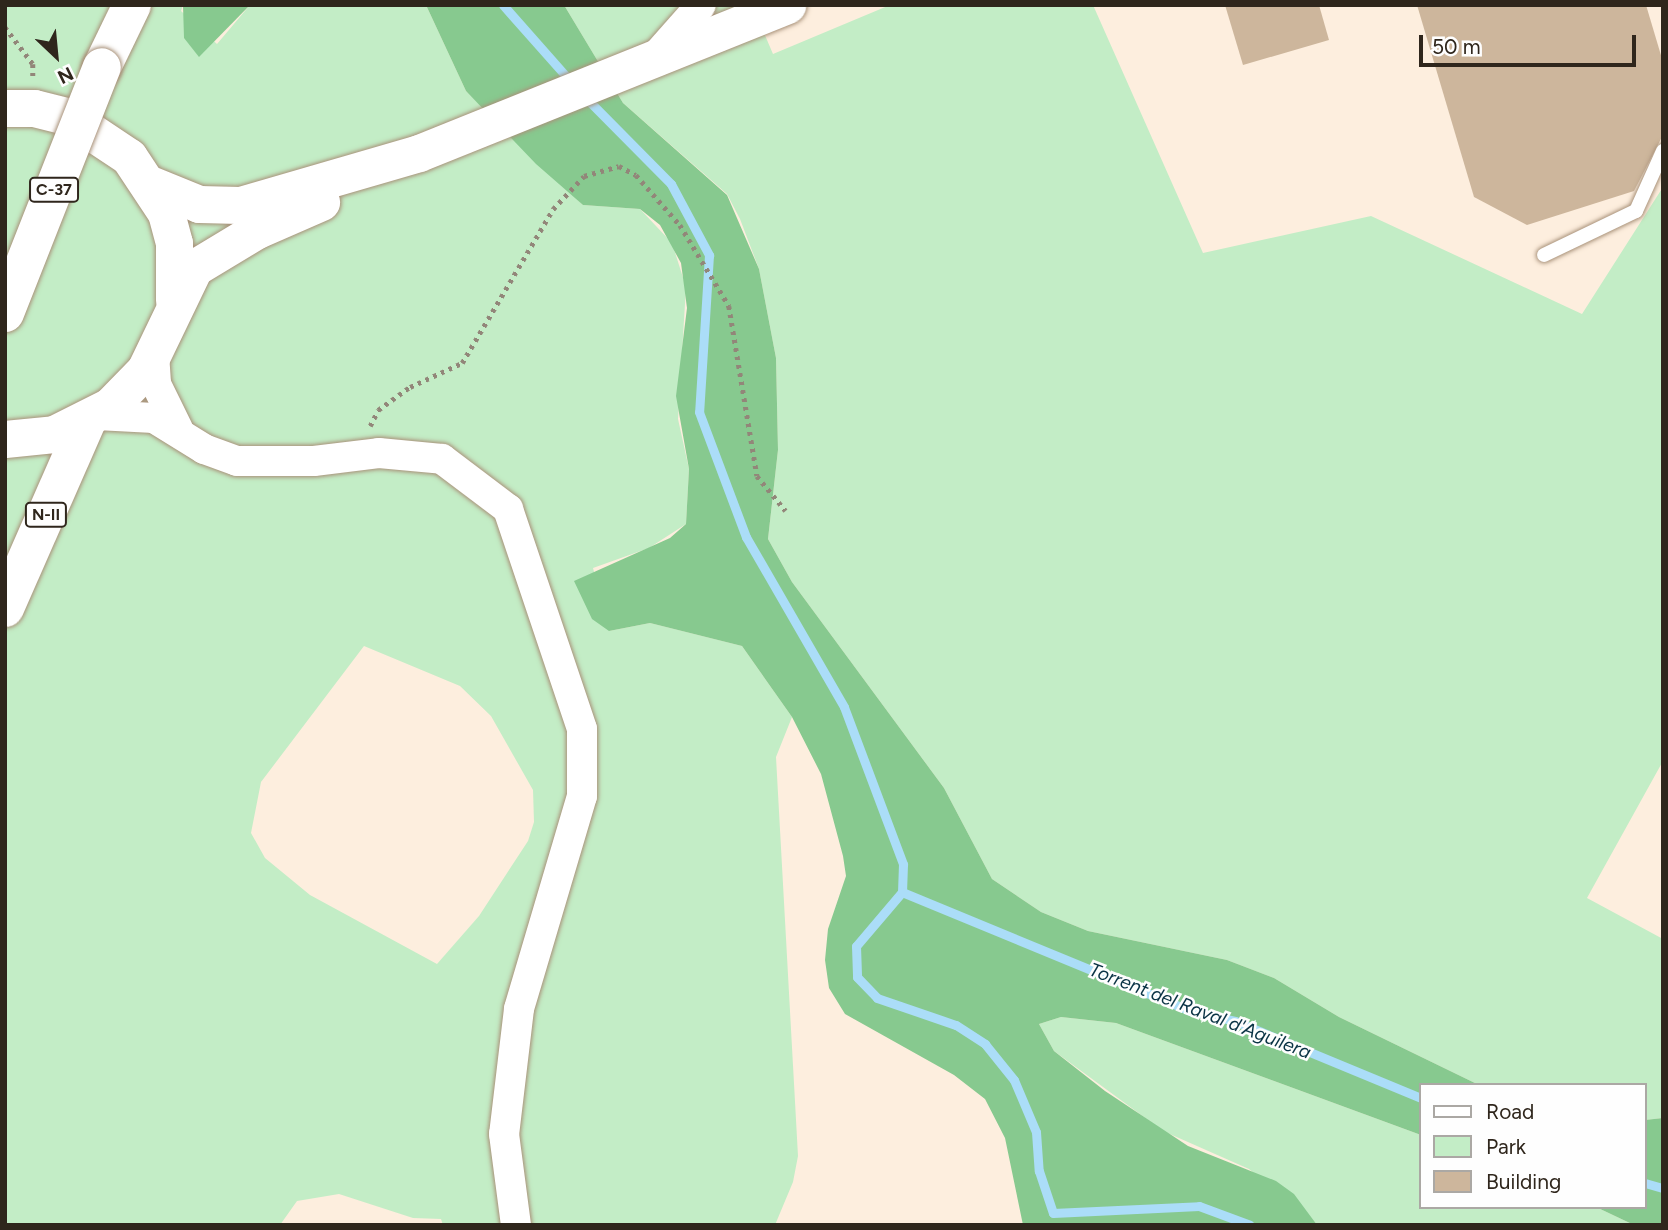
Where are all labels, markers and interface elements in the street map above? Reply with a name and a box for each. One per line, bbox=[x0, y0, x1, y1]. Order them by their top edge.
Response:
north arrow bbox=[21, 21, 91, 91]
scale bar bbox=[1423, 21, 1640, 65]
text: 50 m bbox=[1432, 34, 1481, 59]
text: N bbox=[54, 62, 77, 89]
road number: C-37 bbox=[28, 178, 80, 202]
road number: N-II bbox=[23, 502, 69, 528]
water label: Torrent del Raval d'Aguilera bbox=[1086, 958, 1314, 1064]
legend bbox=[1420, 1083, 1647, 1209]
text: Road bbox=[1486, 1099, 1534, 1124]
text: Park bbox=[1486, 1134, 1526, 1159]
text: Building bbox=[1486, 1169, 1561, 1194]

